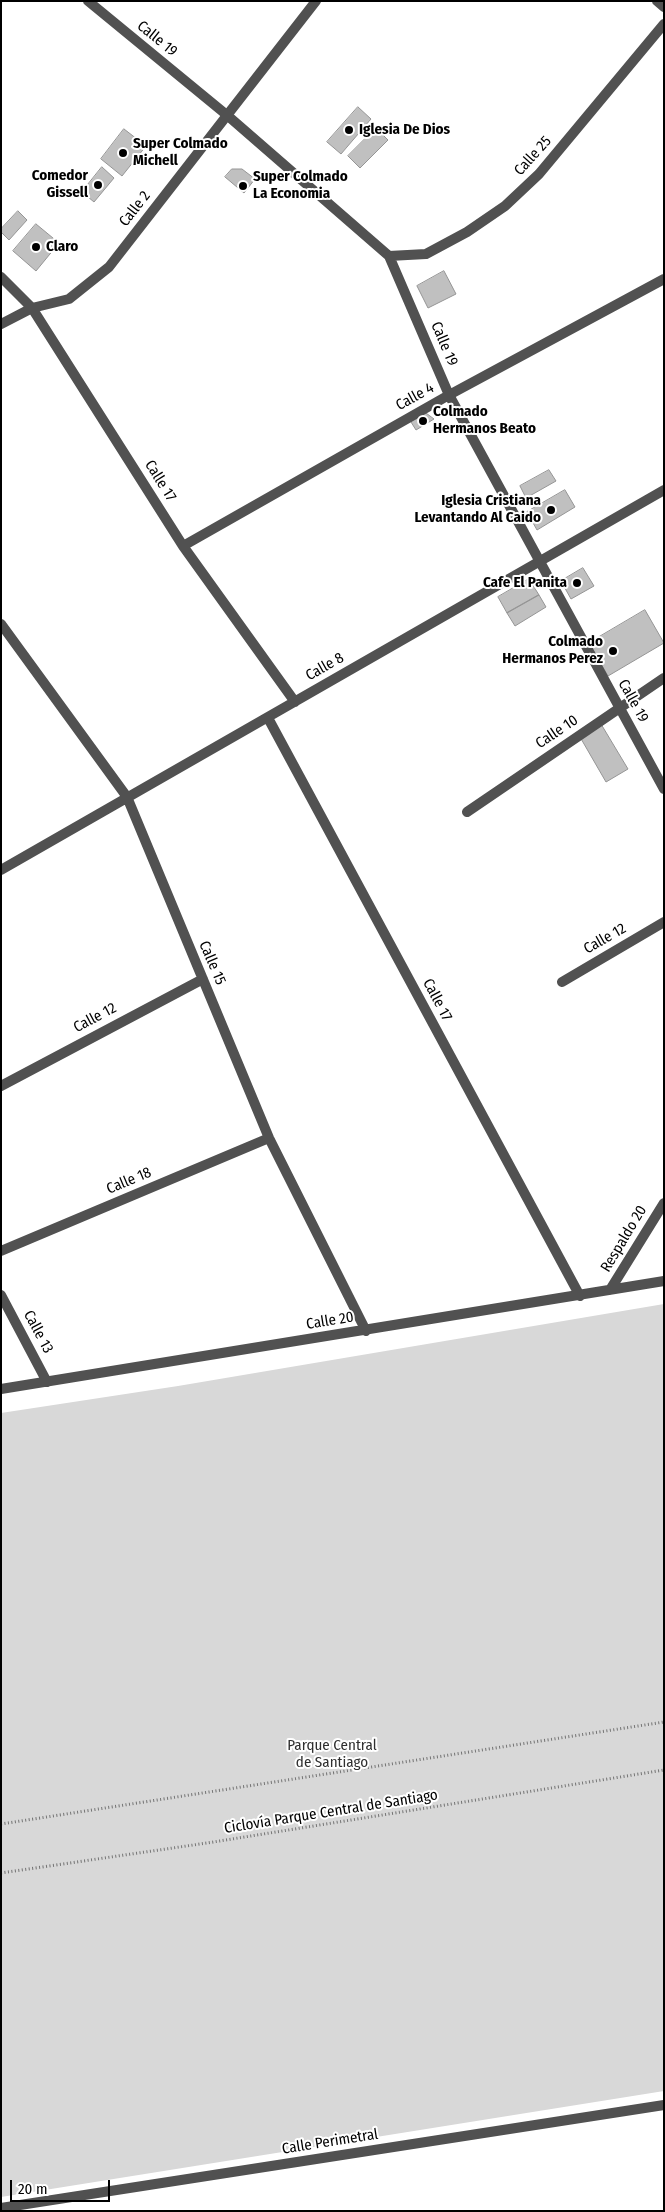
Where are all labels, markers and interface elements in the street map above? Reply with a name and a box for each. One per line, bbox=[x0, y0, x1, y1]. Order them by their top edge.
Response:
street label: Calle 19 bbox=[133, 17, 181, 61]
place label: Iglesia De Dios bbox=[359, 121, 450, 139]
marker: Iglesia De Dios bbox=[343, 124, 355, 136]
street label: Calle 25 bbox=[511, 133, 555, 179]
place label: Super Colmado Michell bbox=[133, 135, 228, 170]
marker: Super Colmado Michell bbox=[117, 147, 129, 159]
place label: Comedor Gissell bbox=[32, 167, 88, 202]
place label: Super Colmado La Economia bbox=[253, 168, 348, 203]
marker: Comedor Gissell bbox=[92, 179, 104, 191]
marker: Super Colmado La Economia bbox=[237, 180, 249, 192]
street label: Calle 2 bbox=[116, 188, 154, 230]
place label: Claro bbox=[46, 238, 78, 256]
marker: Claro bbox=[30, 241, 42, 253]
street label: Calle 19 bbox=[427, 319, 461, 369]
street label: Calle 4 bbox=[393, 379, 437, 415]
place label: Colmado Hermanos Beato bbox=[433, 403, 536, 438]
marker: Colmado Hermanos Beato bbox=[417, 415, 429, 427]
street label: Calle 17 bbox=[140, 457, 180, 505]
place label: Iglesia Cristiana Levantando Al Caido bbox=[414, 492, 541, 527]
marker: Iglesia Cristiana Levantando Al Caido bbox=[545, 504, 557, 516]
place label: Cafe El Panita bbox=[483, 574, 567, 592]
marker: Cafe El Panita bbox=[571, 577, 583, 589]
place label: Colmado Hermanos Perez bbox=[502, 633, 603, 668]
marker: Colmado Hermanos Perez bbox=[607, 645, 619, 657]
street label: Calle 8 bbox=[303, 649, 347, 685]
street label: Calle 19 bbox=[614, 676, 652, 726]
street label: Calle 10 bbox=[532, 711, 582, 753]
street label: Calle 12 bbox=[581, 920, 629, 958]
street label: Calle 15 bbox=[195, 938, 229, 988]
street label: Calle 17 bbox=[418, 976, 456, 1024]
street label: Calle 12 bbox=[71, 999, 119, 1037]
street label: Calle 18 bbox=[104, 1164, 154, 1198]
street label: Respaldo 20 bbox=[597, 1202, 651, 1276]
street label: Calle 13 bbox=[19, 1307, 57, 1357]
street label: Calle 20 bbox=[305, 1308, 355, 1334]
park label: Parque Central de Santiago bbox=[287, 1737, 377, 1772]
street label: Ciclovía Parque Central de Santiago bbox=[223, 1786, 439, 1838]
street label: Calle Perimetral bbox=[281, 2126, 379, 2158]
scale bar bbox=[12, 2170, 112, 2202]
text: 20 m bbox=[18, 2180, 48, 2198]

